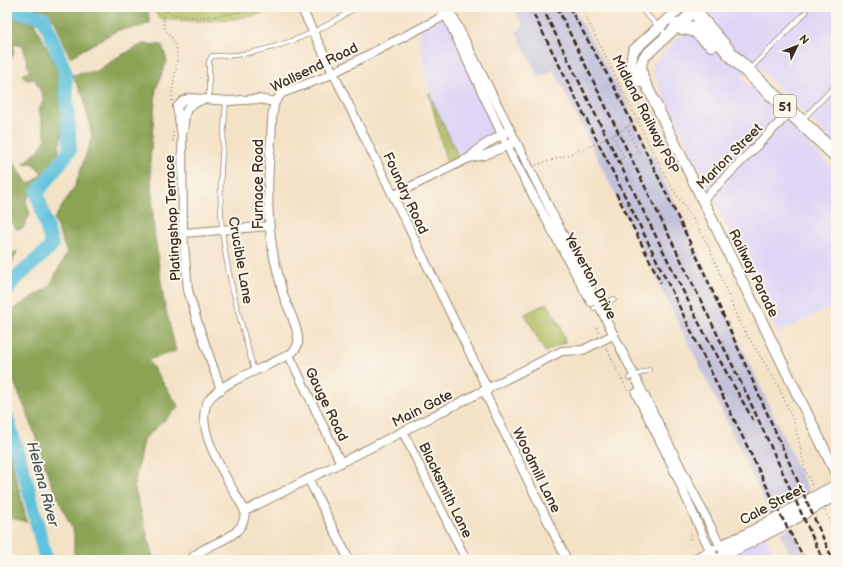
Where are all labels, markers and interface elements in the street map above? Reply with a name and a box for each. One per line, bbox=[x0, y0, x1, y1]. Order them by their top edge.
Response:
north arrow bbox=[777, 26, 817, 66]
text: N bbox=[796, 32, 812, 47]
street label: Wallsend Road bbox=[268, 39, 361, 96]
street label: Midland Railway PSP bbox=[608, 52, 683, 177]
road number: 51 bbox=[774, 95, 796, 117]
street label: Marion Street bbox=[693, 119, 766, 193]
street label: Furnace Road bbox=[250, 139, 267, 229]
street label: Foundry Road bbox=[379, 150, 432, 237]
street label: Platingshop Terrace bbox=[161, 155, 184, 281]
street label: Crucible Lane bbox=[224, 215, 257, 305]
street label: Railway Parade bbox=[725, 226, 782, 320]
street label: Yelverton Drive bbox=[560, 229, 620, 322]
street label: Gauge Road bbox=[301, 364, 352, 444]
street label: Main Gate bbox=[389, 386, 455, 431]
street label: Woodmill Lane bbox=[509, 425, 564, 516]
water label: Helena River bbox=[22, 439, 63, 530]
street label: Blacksmith Lane bbox=[415, 440, 476, 541]
street label: Cale Street bbox=[737, 480, 808, 529]

